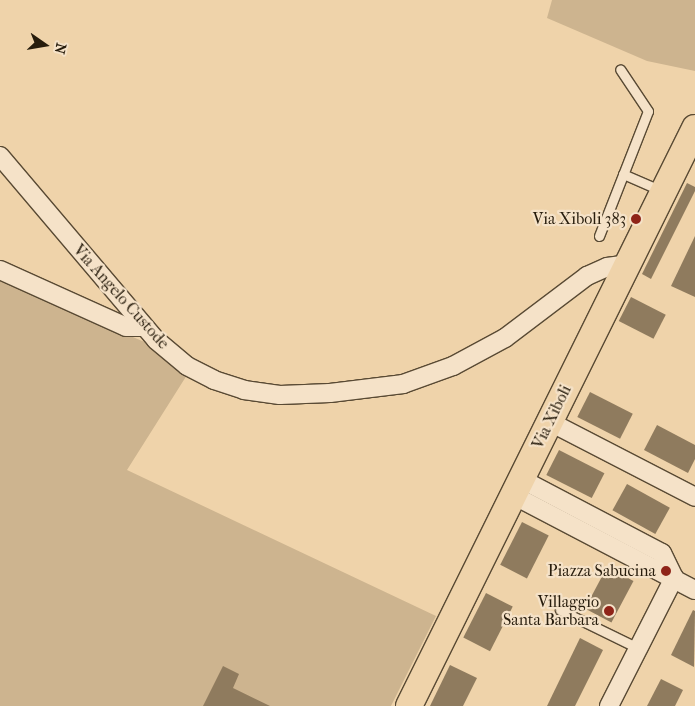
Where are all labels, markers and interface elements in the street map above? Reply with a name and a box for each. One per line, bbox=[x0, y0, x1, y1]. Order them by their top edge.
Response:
north arrow bbox=[20, 20, 70, 70]
text: N bbox=[51, 41, 70, 56]
place label: Via Xiboli 383 bbox=[533, 209, 626, 229]
marker: Via Xiboli 383 bbox=[630, 213, 642, 225]
street label: Via Angelo Custode bbox=[69, 241, 173, 353]
street label: Via Xiboli bbox=[528, 382, 576, 452]
place label: Piazza Sabucina bbox=[548, 561, 656, 581]
marker: Piazza Sabucina bbox=[660, 565, 672, 577]
place label: Villaggio Santa Barbara bbox=[503, 592, 599, 630]
marker: Villaggio Santa Barbara bbox=[603, 605, 615, 617]

